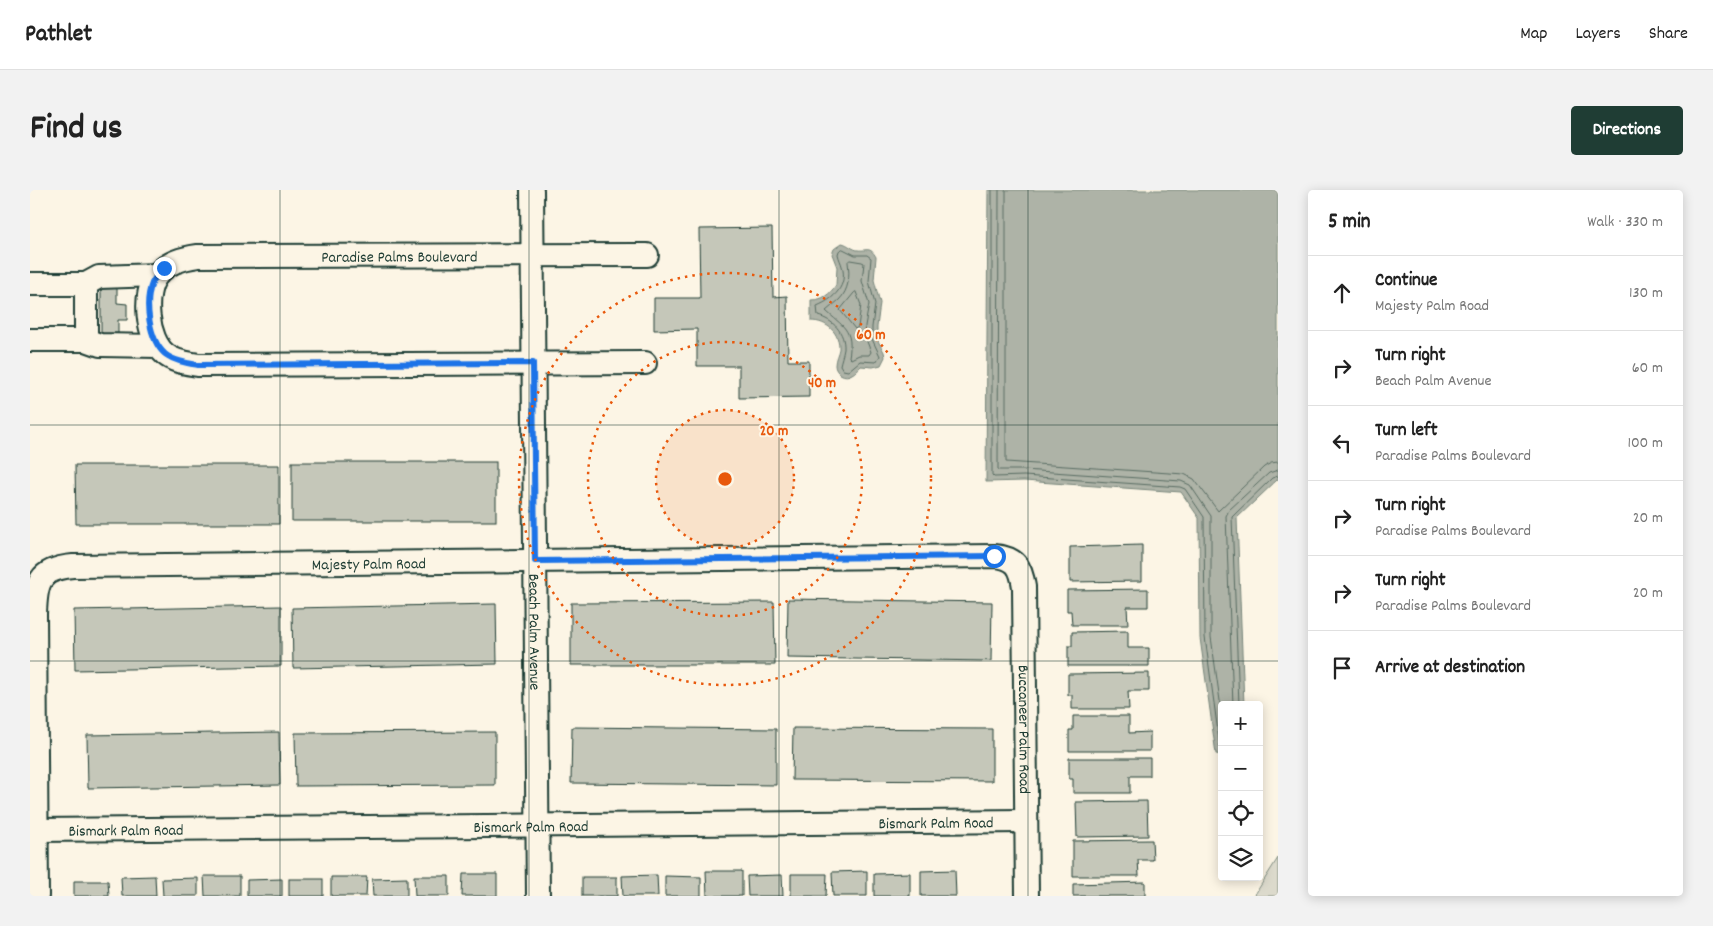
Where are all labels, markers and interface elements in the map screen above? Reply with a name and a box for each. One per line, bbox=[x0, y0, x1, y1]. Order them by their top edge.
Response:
text: Pathlet bbox=[25, 18, 92, 52]
text: Map bbox=[1520, 22, 1547, 47]
text: Layers bbox=[1575, 22, 1621, 47]
text: Share bbox=[1649, 22, 1688, 47]
text: Find us bbox=[30, 105, 122, 155]
button: Directions bbox=[1571, 106, 1683, 155]
text: 5 min bbox=[1328, 208, 1371, 238]
text: Walk · 330 m bbox=[1587, 211, 1663, 234]
street label: Paradise Palms Boulevard bbox=[321, 246, 478, 270]
route end bbox=[153, 257, 176, 280]
text: Continue bbox=[1375, 268, 1437, 295]
icon: ahead bbox=[1328, 279, 1356, 307]
text: 130 m bbox=[1629, 282, 1663, 305]
text: Majesty Palm Road bbox=[1375, 295, 1489, 318]
text: 60 m bbox=[856, 325, 886, 347]
text: Turn right bbox=[1375, 343, 1446, 370]
icon: right bbox=[1328, 354, 1356, 382]
text: 60 m bbox=[1632, 357, 1663, 380]
text: Beach Palm Avenue bbox=[1375, 370, 1492, 393]
text: 40 m bbox=[808, 373, 836, 395]
text: Turn left bbox=[1375, 418, 1438, 445]
text: 20 m bbox=[760, 421, 788, 443]
icon: left bbox=[1328, 429, 1356, 457]
text: 100 m bbox=[1627, 432, 1663, 455]
text: Paradise Palms Boulevard bbox=[1375, 445, 1531, 468]
centre of rings bbox=[716, 470, 734, 488]
text: Turn right bbox=[1375, 493, 1446, 520]
icon: right bbox=[1328, 504, 1356, 532]
text: 20 m bbox=[1633, 507, 1663, 530]
text: Paradise Palms Boulevard bbox=[1375, 520, 1531, 543]
route start bbox=[983, 545, 1006, 568]
street label: Majesty Palm Road bbox=[312, 553, 426, 577]
text: Turn right bbox=[1375, 568, 1446, 595]
street label: Beach Palm Avenue bbox=[521, 574, 545, 690]
icon: right bbox=[1328, 579, 1356, 607]
text: 20 m bbox=[1633, 582, 1663, 605]
text: Paradise Palms Boulevard bbox=[1375, 595, 1531, 618]
icon: arrive bbox=[1328, 654, 1356, 682]
text: Arrive at destination bbox=[1375, 655, 1525, 682]
street label: Buccaneer Palm Road bbox=[1011, 665, 1035, 794]
map controls bbox=[1218, 701, 1263, 881]
button: + bbox=[1218, 701, 1263, 746]
button: − bbox=[1218, 746, 1263, 791]
button: locate bbox=[1218, 791, 1263, 836]
street label: Bismark Palm Road bbox=[878, 812, 994, 836]
street label: Bismark Palm Road bbox=[473, 816, 589, 840]
street label: Bismark Palm Road bbox=[68, 820, 184, 844]
button: layers bbox=[1218, 836, 1263, 881]

